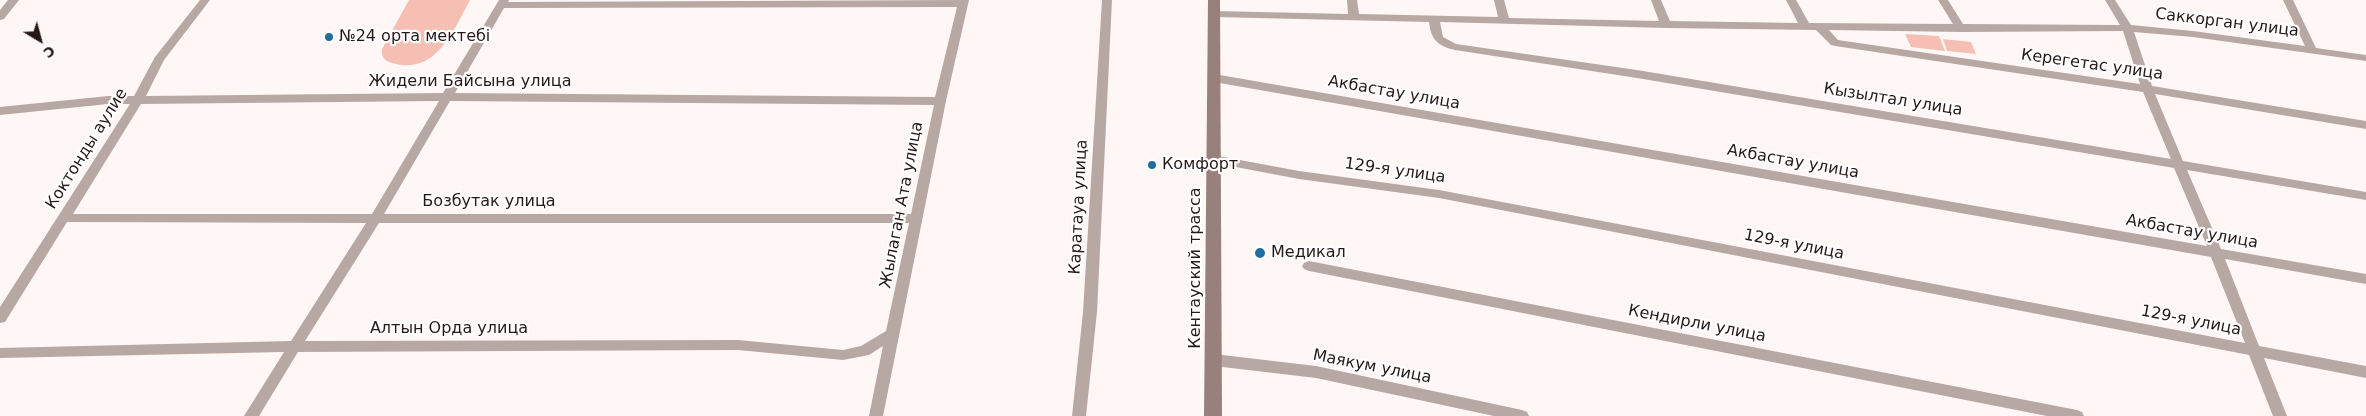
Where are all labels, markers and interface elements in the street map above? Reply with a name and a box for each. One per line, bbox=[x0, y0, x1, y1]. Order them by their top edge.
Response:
street label: Саккорган улица bbox=[2154, 5, 2300, 41]
north arrow bbox=[15, 15, 65, 65]
place label: №24 орта мектебі bbox=[339, 27, 490, 47]
marker: №24 орта мектебі bbox=[323, 31, 335, 43]
text: С bbox=[40, 42, 58, 61]
street label: Керегетас улица bbox=[2020, 46, 2164, 84]
street label: Жидели Байсына улица bbox=[368, 72, 572, 92]
street label: Акбастау улица bbox=[1327, 72, 1461, 114]
street label: Кызылтал улица bbox=[1822, 80, 1964, 120]
street label: Коктонды аулие bbox=[42, 85, 132, 213]
street label: Жылаган Ата улица bbox=[876, 120, 928, 290]
street label: Каратауа улица bbox=[1066, 139, 1092, 275]
street label: Акбастау улица bbox=[1726, 141, 1860, 183]
street label: 129-я улица bbox=[1343, 154, 1447, 188]
place label: Комфорт bbox=[1162, 155, 1238, 175]
marker: Комфорт bbox=[1146, 159, 1158, 171]
street label: Кентауский трасса bbox=[1186, 187, 1206, 349]
street label: Бозбутак улица bbox=[422, 192, 556, 212]
street label: Акбастау улица bbox=[2125, 211, 2259, 253]
street label: 129-я улица bbox=[1742, 226, 1846, 264]
place label: Медикал bbox=[1271, 243, 1346, 263]
marker: Медикал bbox=[1253, 246, 1267, 260]
street label: Кендирли улица bbox=[1627, 301, 1767, 347]
street label: 129-я улица bbox=[2139, 302, 2243, 340]
street label: Алтын Орда улица bbox=[370, 319, 528, 339]
street label: Маякум улица bbox=[1311, 346, 1433, 388]

